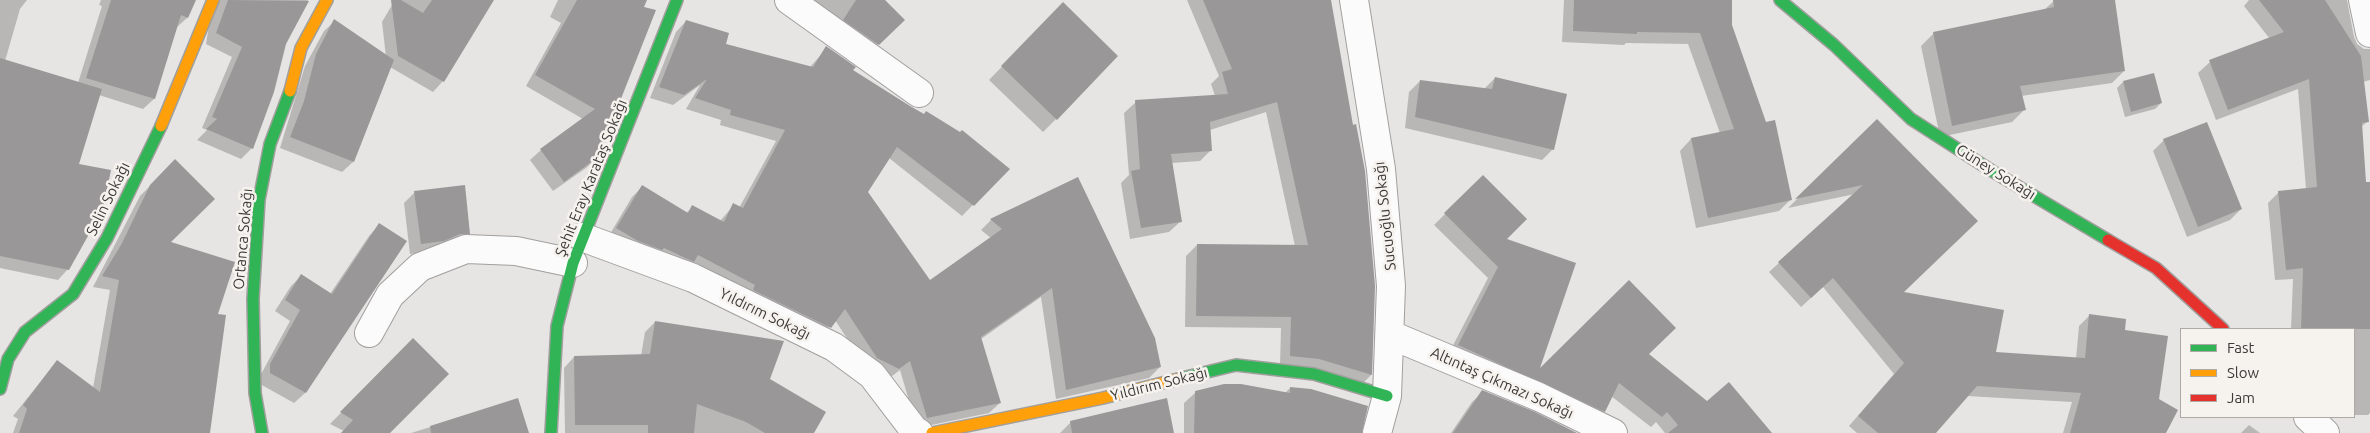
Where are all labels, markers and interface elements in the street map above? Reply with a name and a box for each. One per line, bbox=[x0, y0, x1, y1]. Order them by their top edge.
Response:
street label: Şehit Eray Karataş Sokağı bbox=[551, 97, 631, 259]
street label: Güney Sokağı bbox=[1953, 140, 2039, 204]
street label: Selin Sokağı bbox=[82, 159, 134, 239]
street label: Sucuoğlu Sokağı bbox=[1370, 161, 1400, 271]
street label: Ortanca Sokağı bbox=[230, 188, 256, 290]
street label: Yıldırım Sokağı bbox=[717, 284, 813, 344]
legend bbox=[2180, 328, 2355, 418]
text: Fast bbox=[2227, 339, 2254, 356]
street label: Altıntaş Çıkmazı Sokağı bbox=[1428, 343, 1576, 423]
street label: Yıldırım Sokağı bbox=[1109, 363, 1209, 405]
text: Slow bbox=[2227, 364, 2259, 381]
text: Jam bbox=[2227, 389, 2255, 406]

